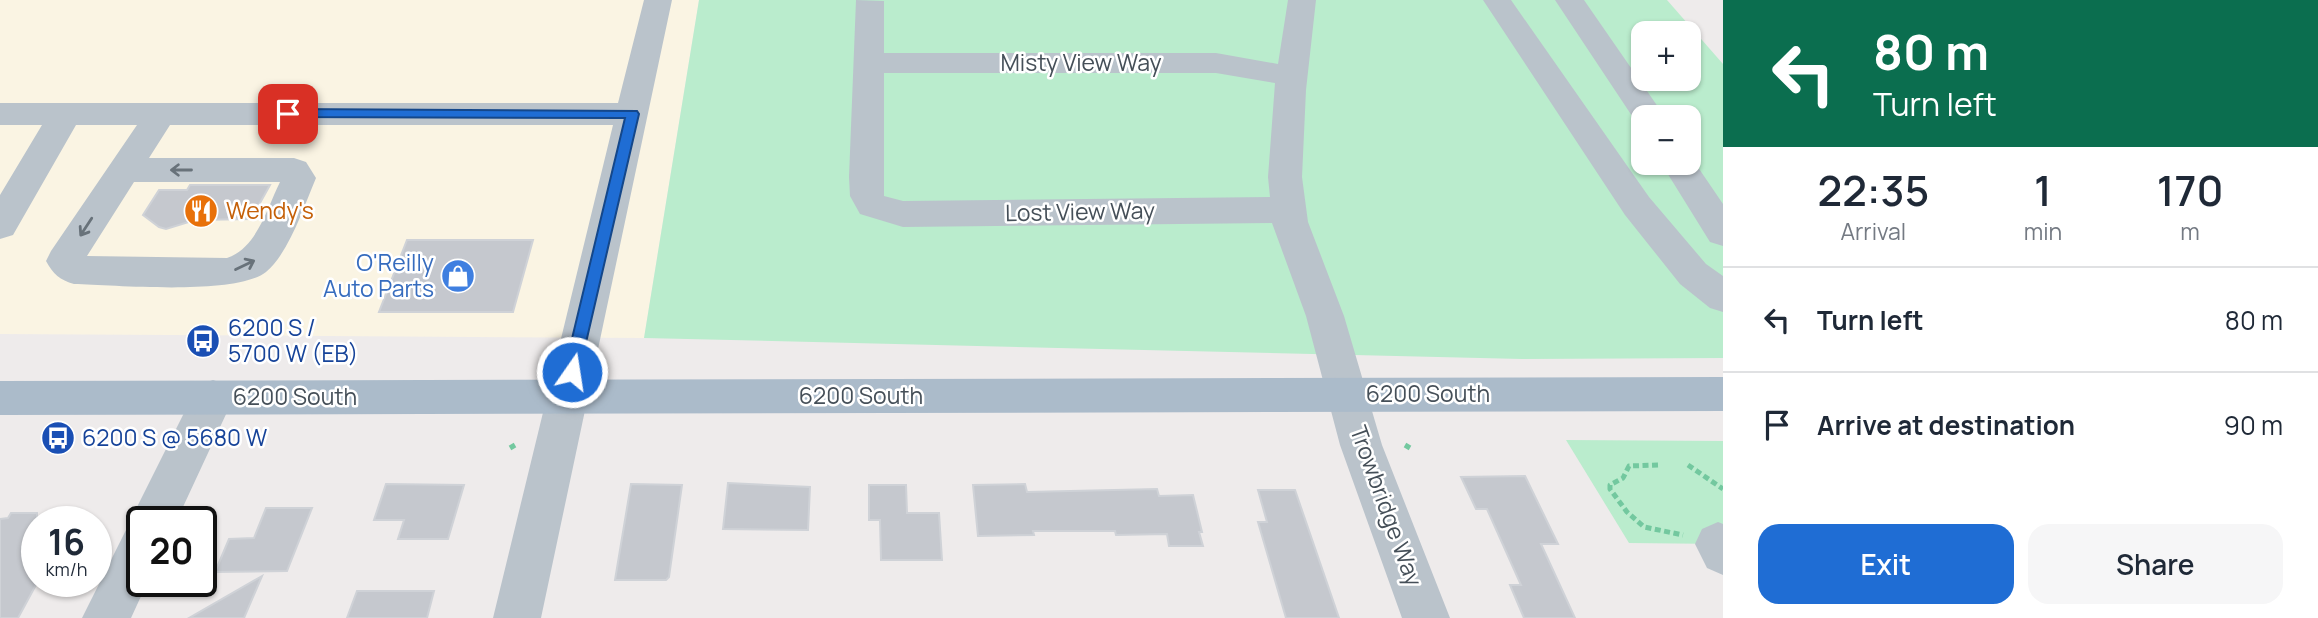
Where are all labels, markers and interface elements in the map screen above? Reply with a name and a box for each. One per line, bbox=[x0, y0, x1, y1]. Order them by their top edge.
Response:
text: 80 m bbox=[1873, 18, 1989, 85]
map controls bbox=[1631, 21, 1701, 175]
button: + bbox=[1631, 21, 1701, 91]
icon: left bbox=[1758, 28, 1849, 119]
street label: Misty View Way bbox=[1000, 46, 1162, 78]
text: Turn left bbox=[1873, 82, 1997, 126]
pin bbox=[258, 84, 318, 144]
icon: arrive bbox=[269, 95, 307, 133]
button: − bbox=[1631, 105, 1701, 175]
text: 22:35 bbox=[1818, 161, 1929, 219]
text: 1 bbox=[2034, 161, 2052, 219]
text: 170 bbox=[2157, 161, 2223, 219]
one-way arrow bbox=[170, 163, 193, 177]
restaurant icon: Wendy's bbox=[182, 192, 220, 230]
place label: Wendy's bbox=[226, 194, 314, 226]
street label: Lost View Way bbox=[1005, 194, 1155, 228]
text: Arrival bbox=[1841, 215, 1906, 247]
text: min bbox=[2024, 215, 2062, 247]
text: m bbox=[2180, 215, 2200, 247]
one-way arrow bbox=[79, 216, 93, 236]
place label: O'Reilly Auto Parts bbox=[323, 246, 434, 304]
one-way arrow bbox=[234, 257, 255, 271]
shop icon: O'Reilly Auto Parts bbox=[439, 257, 477, 295]
icon: left bbox=[1758, 301, 1796, 339]
text: Turn left bbox=[1817, 302, 1924, 338]
text: 80 m bbox=[2225, 302, 2283, 338]
place label: 6200 S / 5700 W (EB) bbox=[228, 311, 358, 369]
bus stop icon: 6200 S / 5700 W (EB) bbox=[184, 322, 222, 360]
position arrow bbox=[535, 335, 609, 409]
street label: 6200 South bbox=[1366, 377, 1490, 409]
street label: 6200 South bbox=[799, 379, 923, 411]
street label: 6200 South bbox=[233, 380, 357, 412]
icon: arrive bbox=[1758, 406, 1796, 444]
text: Arrive at destination bbox=[1817, 407, 2075, 443]
text: 90 m bbox=[2224, 407, 2283, 443]
bus stop icon: 6200 S @ 5680 W bbox=[39, 419, 77, 457]
place label: 6200 S @ 5680 W bbox=[82, 421, 268, 453]
street label: Trowbridge Way bbox=[1343, 421, 1431, 590]
speed limit sign: 20 bbox=[126, 506, 217, 597]
text: 16 bbox=[48, 518, 85, 566]
button: Exit bbox=[1758, 524, 2014, 604]
button: Share bbox=[2028, 524, 2283, 604]
text: km/h bbox=[46, 557, 87, 581]

